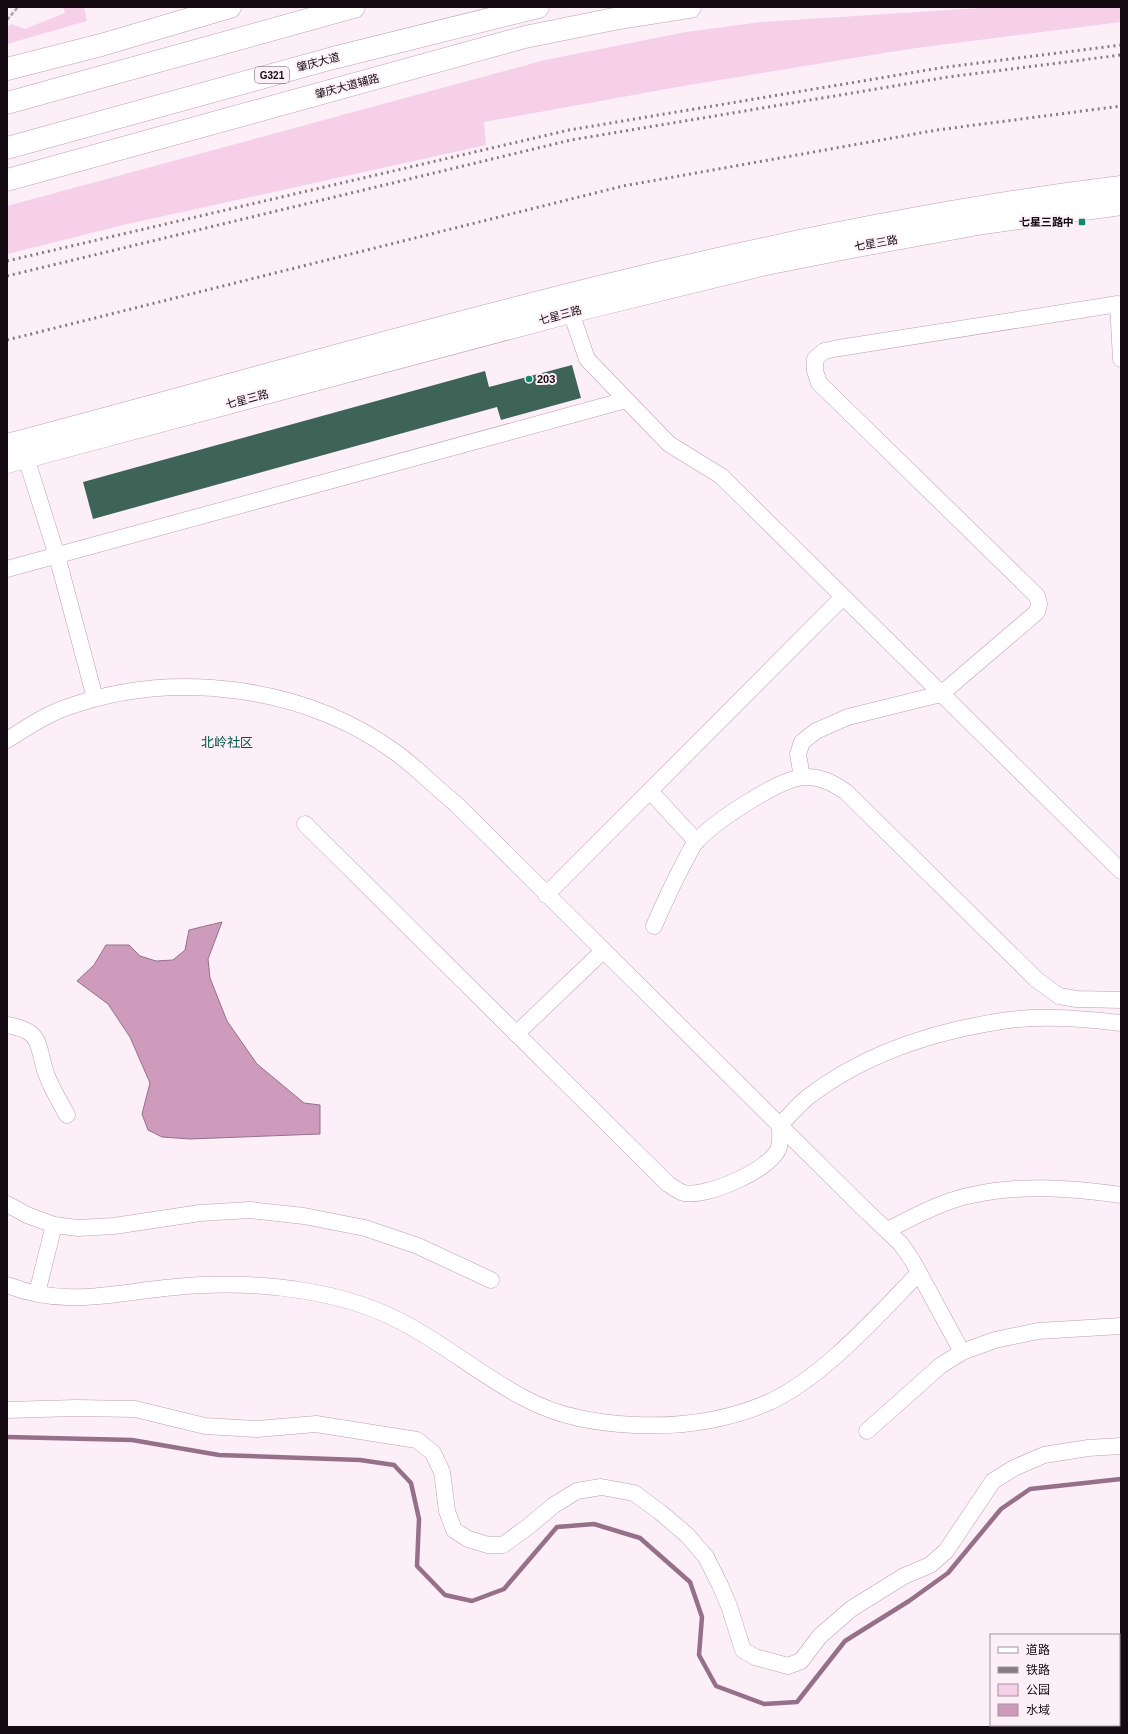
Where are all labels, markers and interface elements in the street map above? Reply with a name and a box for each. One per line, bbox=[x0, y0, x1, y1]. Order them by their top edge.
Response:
street label: 肇庆大道 bbox=[295, 51, 341, 73]
road number: G321 bbox=[255, 67, 289, 83]
street label: 肇庆大道辅路 bbox=[314, 72, 380, 100]
place label: 七星三路中 bbox=[1019, 216, 1074, 228]
marker: 七星三路中 bbox=[1077, 217, 1087, 227]
street label: 七星三路 bbox=[853, 233, 899, 253]
street label: 七星三路 bbox=[537, 304, 583, 326]
place label: 203 bbox=[537, 373, 555, 385]
marker: 203 bbox=[524, 374, 534, 384]
street label: 七星三路 bbox=[224, 388, 270, 410]
district label: 北岭社区 bbox=[201, 735, 253, 750]
legend bbox=[990, 1634, 1120, 1726]
text: 道路 bbox=[1026, 1643, 1050, 1657]
text: 铁路 bbox=[1026, 1663, 1050, 1677]
text: 公园 bbox=[1026, 1683, 1050, 1697]
text: 水域 bbox=[1026, 1703, 1050, 1717]

